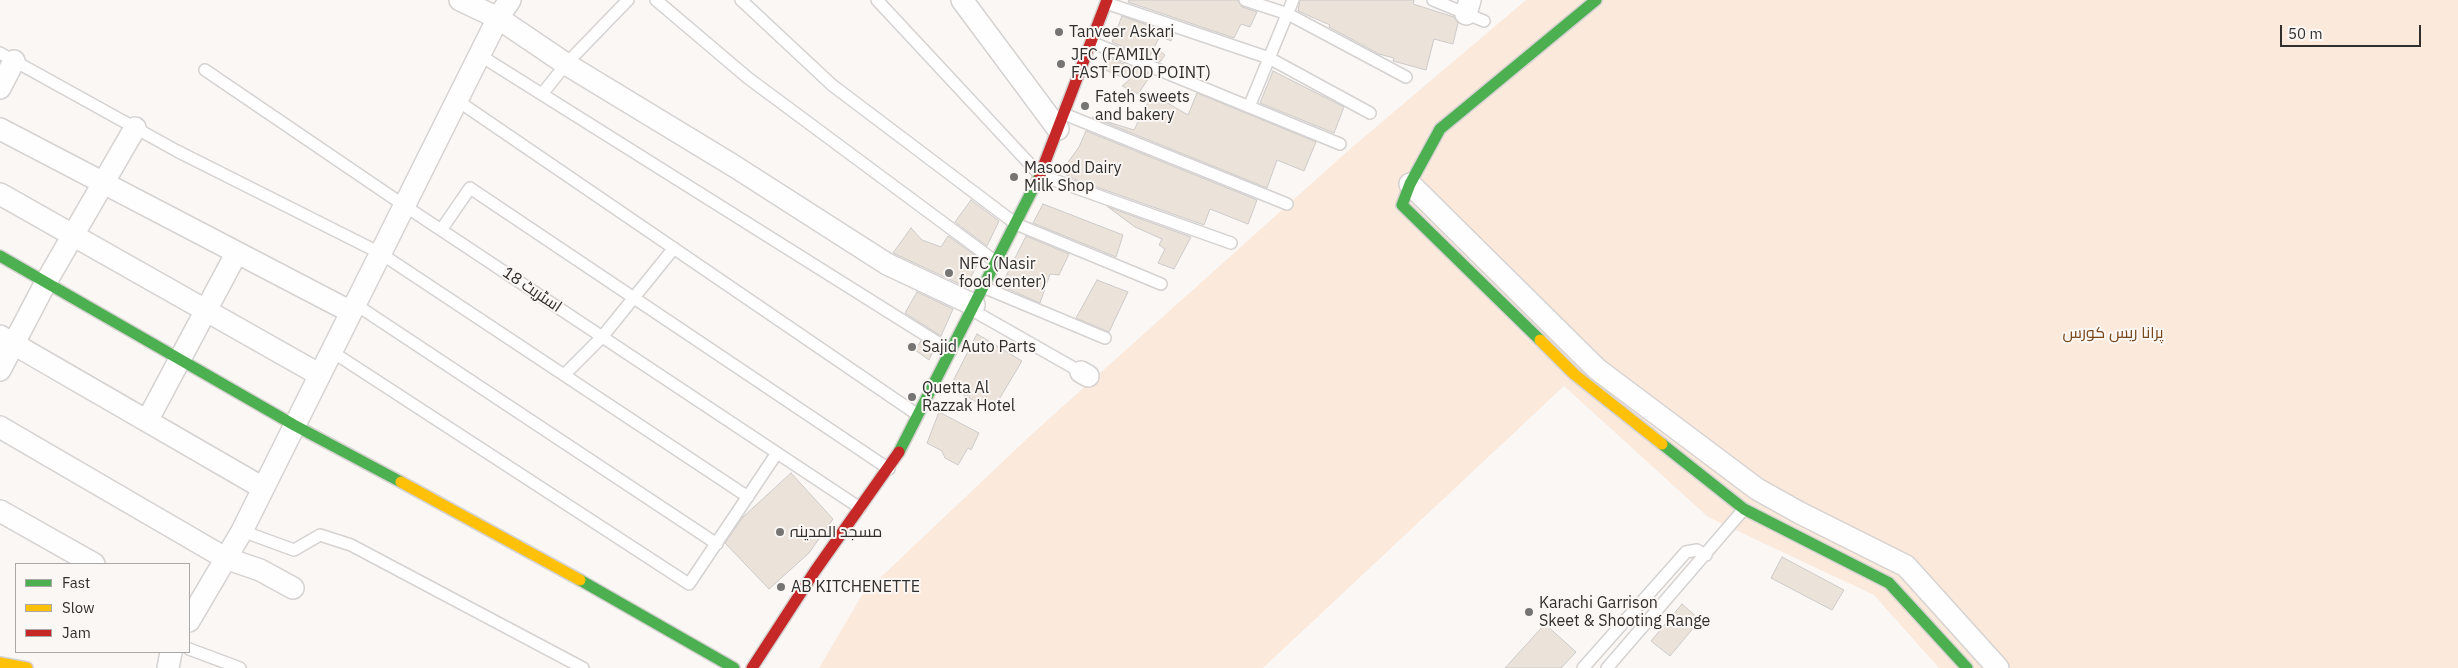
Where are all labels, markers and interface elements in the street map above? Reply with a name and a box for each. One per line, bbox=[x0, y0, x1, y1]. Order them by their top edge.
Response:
scale bar bbox=[2283, 15, 2424, 47]
place label: Tanveer Askari bbox=[1069, 22, 1174, 42]
text: 50 m bbox=[2288, 24, 2323, 43]
marker: Tanveer Askari bbox=[1053, 26, 1065, 38]
place label: JFC (FAMILY FAST FOOD POINT) bbox=[1071, 45, 1211, 83]
marker: JFC (FAMILY FAST FOOD POINT) bbox=[1055, 58, 1067, 70]
place label: Fateh sweets and bakery bbox=[1095, 87, 1190, 125]
marker: Fateh sweets and bakery bbox=[1079, 100, 1091, 112]
place label: Masood Dairy Milk Shop bbox=[1024, 158, 1122, 196]
marker: Masood Dairy Milk Shop bbox=[1008, 171, 1020, 183]
place label: NFC (Nasir food center) bbox=[959, 254, 1046, 292]
street label: اسٹریٹ 18 bbox=[499, 263, 565, 317]
marker: NFC (Nasir food center) bbox=[943, 267, 955, 279]
park label: پرانا ریس کورس bbox=[2062, 323, 2164, 343]
place label: Sajid Auto Parts bbox=[922, 337, 1036, 357]
marker: Sajid Auto Parts bbox=[906, 341, 918, 353]
place label: Quetta Al Razzak Hotel bbox=[922, 378, 1015, 416]
marker: Quetta Al Razzak Hotel bbox=[906, 391, 918, 403]
place label: مسجد المدینہ bbox=[790, 522, 882, 542]
marker: مسجد المدینہ bbox=[774, 526, 786, 538]
legend bbox=[15, 563, 190, 653]
text: Fast bbox=[62, 573, 90, 592]
place label: AB KITCHENETTE bbox=[791, 577, 920, 597]
marker: AB KITCHENETTE bbox=[775, 581, 787, 593]
place label: Karachi Garrison Skeet & Shooting Range bbox=[1539, 593, 1710, 631]
text: Slow bbox=[62, 598, 95, 617]
marker: Karachi Garrison Skeet & Shooting Range bbox=[1523, 606, 1535, 618]
text: Jam bbox=[62, 623, 91, 642]

